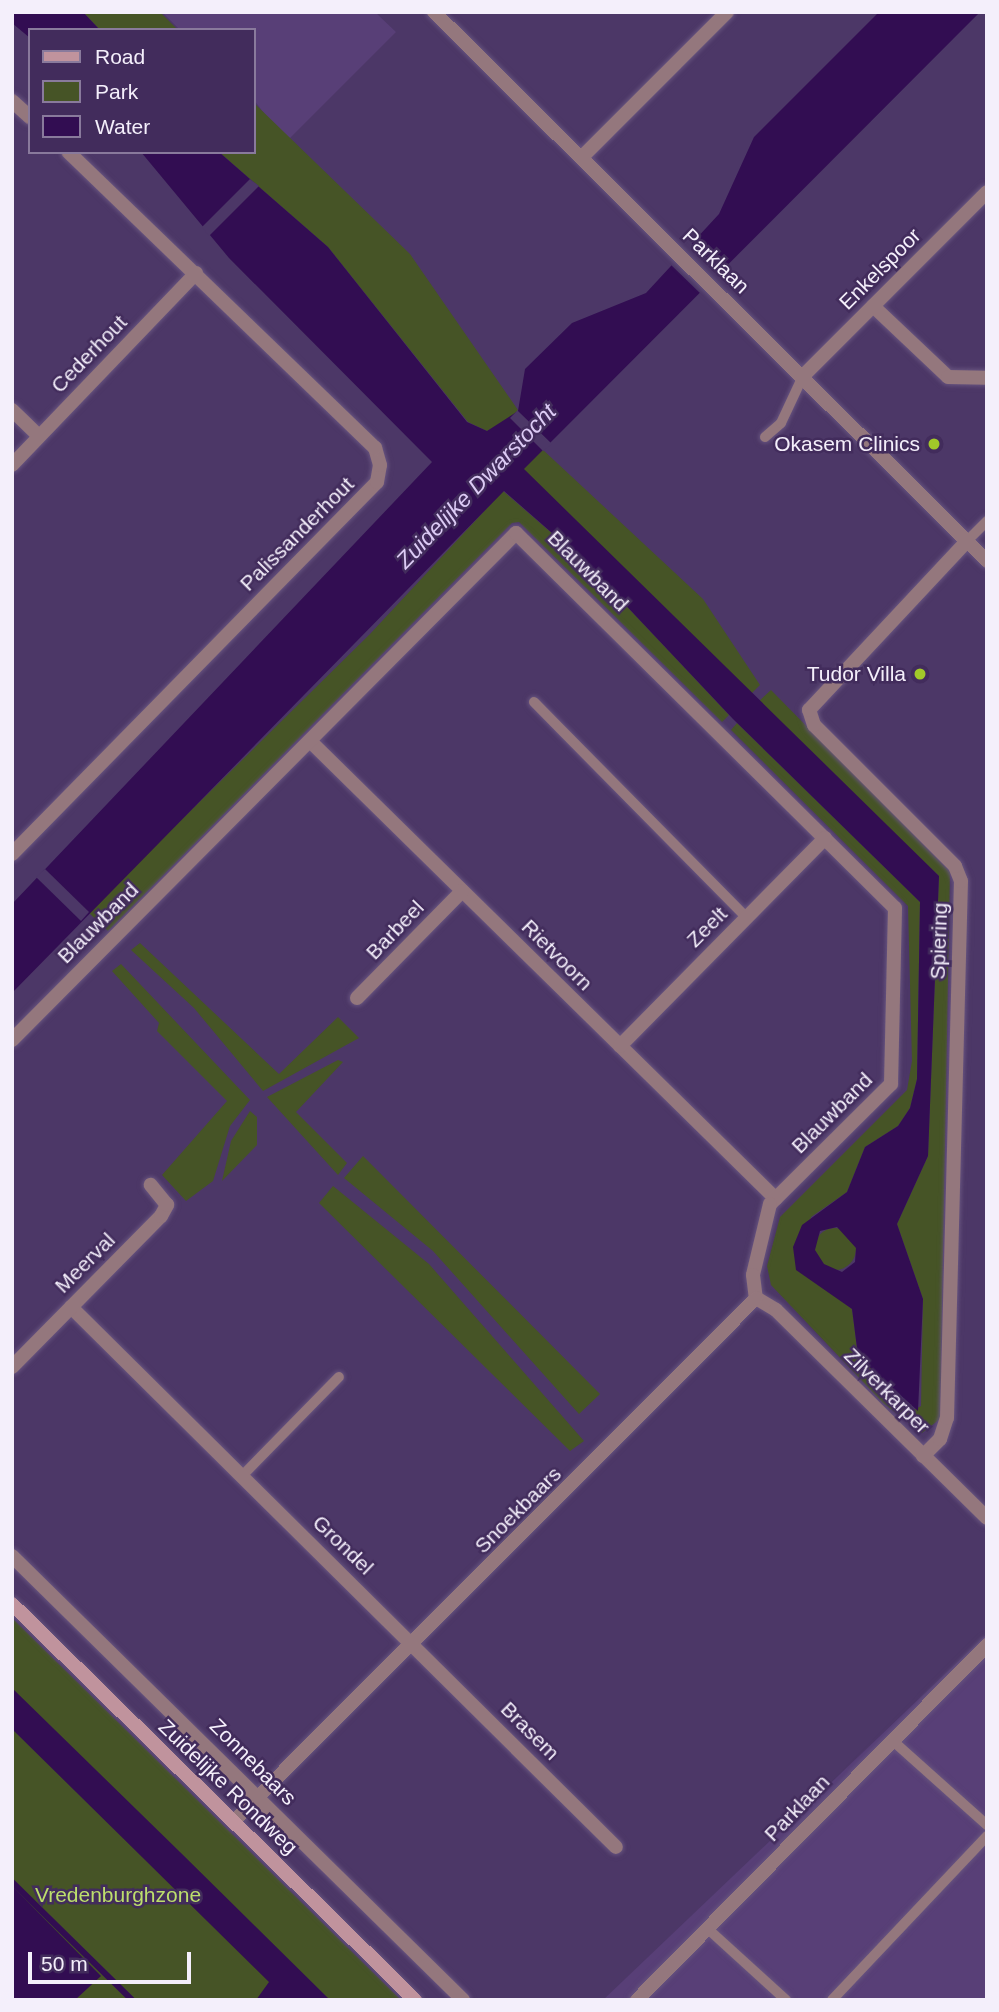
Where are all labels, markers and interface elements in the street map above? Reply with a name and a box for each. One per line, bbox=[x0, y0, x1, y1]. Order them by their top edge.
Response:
legend bbox=[28, 28, 256, 154]
text: Road bbox=[95, 45, 145, 68]
text: Park bbox=[95, 80, 138, 103]
text: Water bbox=[95, 115, 150, 138]
street label: Parklaan bbox=[677, 223, 755, 299]
street label: Enkelspoor bbox=[834, 223, 926, 315]
street label: Cederhout bbox=[46, 310, 132, 398]
water label: Zuidelijke Dwarstocht bbox=[390, 398, 562, 574]
place label: Okasem Clinics bbox=[774, 431, 920, 457]
marker: Okasem Clinics bbox=[926, 436, 942, 452]
street label: Palissanderhout bbox=[235, 472, 359, 596]
street label: Blauwband bbox=[542, 525, 634, 617]
place label: Tudor Villa bbox=[807, 661, 906, 687]
marker: Tudor Villa bbox=[912, 666, 928, 682]
street label: Blauwband bbox=[52, 877, 144, 969]
street label: Barbeel bbox=[361, 895, 429, 965]
street label: Zeelt bbox=[682, 902, 732, 952]
street label: Spiering bbox=[925, 902, 953, 980]
street label: Rietvoorn bbox=[516, 914, 598, 996]
street label: Blauwband bbox=[786, 1067, 878, 1159]
street label: Meerval bbox=[50, 1228, 120, 1298]
street label: Zilverkarper bbox=[839, 1343, 935, 1439]
street label: Snoekbaars bbox=[469, 1461, 567, 1559]
street label: Grondel bbox=[307, 1510, 379, 1580]
street label: Brasem bbox=[496, 1697, 564, 1765]
street label: Zonnebaars bbox=[204, 1713, 302, 1811]
street label: Zuidelijke Rondweg bbox=[153, 1714, 303, 1860]
street label: Parklaan bbox=[759, 1769, 835, 1847]
park label: Vredenburghzone bbox=[35, 1882, 201, 1908]
scale bar bbox=[32, 1938, 194, 1982]
text: 50 m bbox=[41, 1952, 88, 1975]

